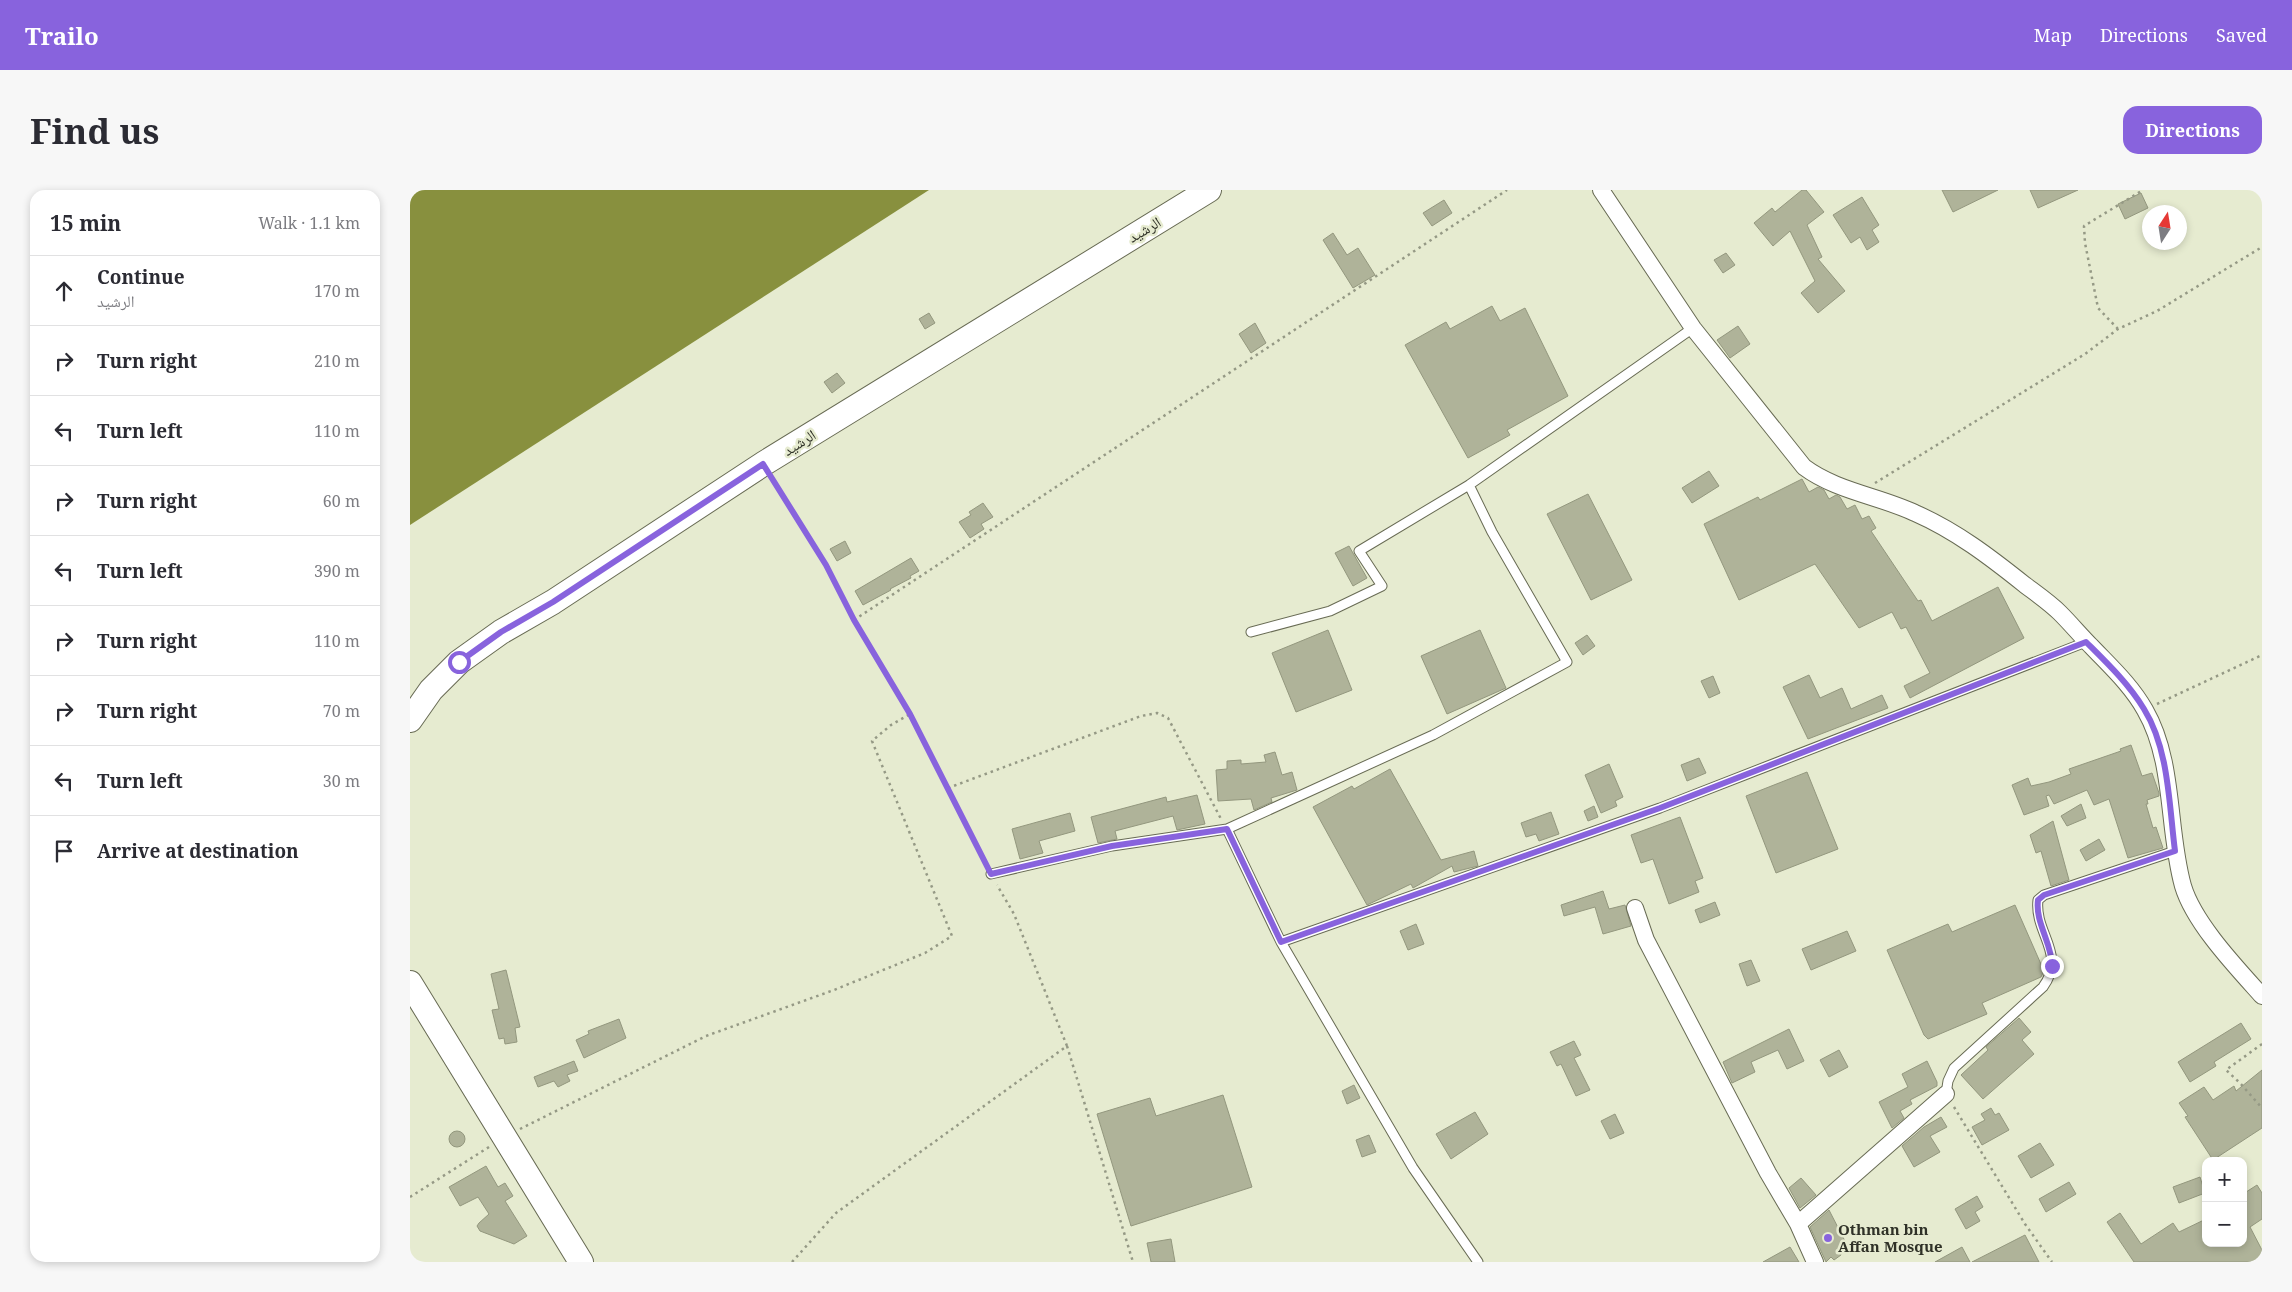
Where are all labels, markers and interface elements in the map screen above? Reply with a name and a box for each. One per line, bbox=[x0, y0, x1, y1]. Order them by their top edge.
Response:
text: Trailo bbox=[25, 19, 99, 52]
text: Map bbox=[2034, 23, 2072, 47]
text: Directions bbox=[2100, 23, 2188, 47]
text: Saved bbox=[2216, 23, 2267, 47]
button: Directions bbox=[2123, 106, 2262, 154]
text: Find us bbox=[30, 107, 159, 154]
north arrow bbox=[2142, 205, 2187, 250]
text: 15 min bbox=[50, 209, 121, 237]
street label: الرشيد bbox=[1124, 211, 1164, 247]
text: Walk · 1.1 km bbox=[258, 212, 360, 234]
text: Continue bbox=[97, 264, 185, 290]
icon: ahead bbox=[50, 277, 78, 305]
text: 170 m bbox=[314, 280, 360, 302]
text: الرشيد bbox=[97, 290, 135, 312]
icon: right bbox=[50, 347, 78, 375]
text: Turn right bbox=[97, 348, 197, 374]
text: 210 m bbox=[314, 350, 360, 372]
icon: left bbox=[50, 417, 78, 445]
text: Turn left bbox=[97, 418, 183, 444]
text: 110 m bbox=[314, 420, 360, 442]
street label: الرشيد bbox=[779, 424, 819, 460]
icon: right bbox=[50, 487, 78, 515]
text: Turn right bbox=[97, 488, 197, 514]
text: 60 m bbox=[323, 490, 360, 512]
icon: left bbox=[50, 557, 78, 585]
text: Turn left bbox=[97, 558, 183, 584]
text: 390 m bbox=[314, 560, 360, 582]
icon: right bbox=[50, 627, 78, 655]
text: Turn right bbox=[97, 628, 197, 654]
text: 110 m bbox=[314, 630, 360, 652]
route start bbox=[448, 651, 471, 674]
icon: right bbox=[50, 697, 78, 725]
text: Turn right bbox=[97, 698, 197, 724]
text: 70 m bbox=[323, 700, 360, 722]
icon: left bbox=[50, 767, 78, 795]
text: Turn left bbox=[97, 768, 183, 794]
text: 30 m bbox=[323, 770, 360, 792]
icon: arrive bbox=[50, 837, 78, 865]
text: Arrive at destination bbox=[97, 838, 299, 864]
route end bbox=[2041, 955, 2064, 978]
map controls bbox=[2202, 1157, 2247, 1247]
button: + bbox=[2202, 1157, 2247, 1202]
button: − bbox=[2202, 1202, 2247, 1247]
place label: Othman bin Affan Mosque bbox=[1838, 1219, 1943, 1256]
marker: Othman bin Affan Mosque bbox=[1822, 1232, 1834, 1244]

